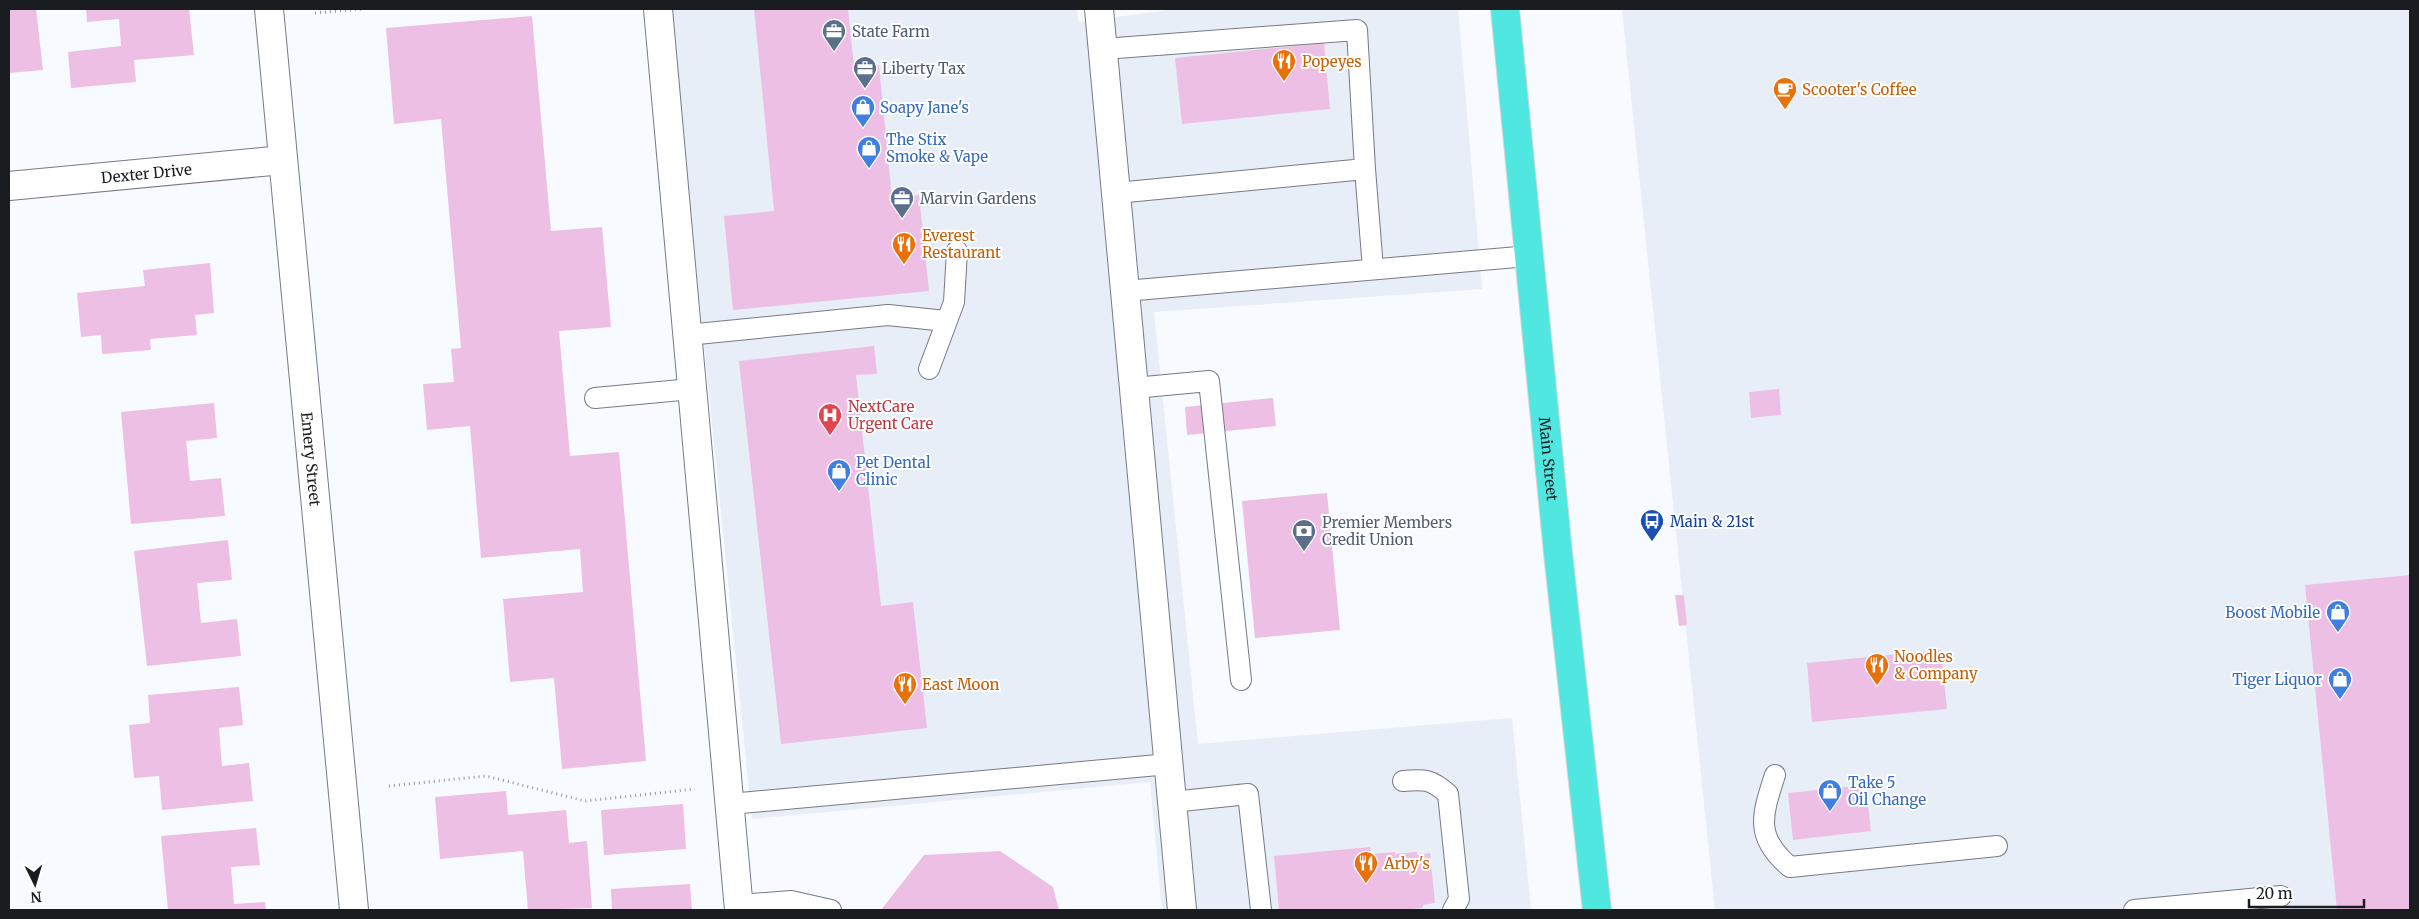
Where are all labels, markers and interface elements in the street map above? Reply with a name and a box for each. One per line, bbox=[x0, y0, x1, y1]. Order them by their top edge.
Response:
office icon: State Farm bbox=[821, 18, 847, 52]
place label: State Farm bbox=[852, 22, 930, 41]
restaurant icon: Popeyes bbox=[1271, 48, 1297, 82]
place label: Popeyes bbox=[1302, 52, 1362, 71]
office icon: Liberty Tax bbox=[852, 55, 878, 89]
place label: Liberty Tax bbox=[882, 59, 965, 78]
cafe icon: Scooter's Coffee bbox=[1772, 76, 1798, 110]
place label: Scooter's Coffee bbox=[1802, 80, 1917, 99]
shop icon: Soapy Jane's bbox=[850, 94, 876, 128]
place label: Soapy Jane's bbox=[880, 98, 969, 117]
place label: The Stix Smoke & Vape bbox=[886, 130, 988, 166]
shop icon: The Stix Smoke & Vape bbox=[856, 135, 882, 169]
street label: Dexter Drive bbox=[100, 159, 193, 187]
office icon: Marvin Gardens bbox=[889, 185, 915, 219]
place label: Marvin Gardens bbox=[920, 189, 1036, 208]
place label: Everest Restaurant bbox=[922, 226, 1001, 262]
restaurant icon: Everest Restaurant bbox=[891, 231, 917, 265]
place label: NextCare Urgent Care bbox=[848, 397, 933, 433]
hospital icon: NextCare Urgent Care bbox=[817, 402, 843, 436]
street label: Emery Street bbox=[298, 411, 325, 507]
street label: Main Street bbox=[1535, 416, 1562, 502]
place label: Pet Dental Clinic bbox=[856, 453, 931, 489]
shop icon: Pet Dental Clinic bbox=[826, 458, 852, 492]
bus stop icon: Main & 21st bbox=[1639, 508, 1665, 542]
place label: Main & 21st bbox=[1670, 512, 1755, 531]
place label: Premier Members Credit Union bbox=[1322, 513, 1452, 549]
bank icon: Premier Members Credit Union bbox=[1291, 518, 1317, 552]
shop icon: Boost Mobile bbox=[2325, 599, 2351, 633]
place label: Boost Mobile bbox=[2225, 603, 2320, 622]
place label: Noodles & Company bbox=[1894, 647, 1978, 683]
restaurant icon: Noodles & Company bbox=[1864, 652, 1890, 686]
shop icon: Tiger Liquor bbox=[2327, 666, 2353, 700]
place label: Tiger Liquor bbox=[2232, 670, 2322, 689]
restaurant icon: East Moon bbox=[892, 671, 918, 705]
place label: East Moon bbox=[922, 675, 1000, 694]
place label: Take 5 Oil Change bbox=[1848, 773, 1926, 809]
shop icon: Take 5 Oil Change bbox=[1817, 778, 1843, 812]
restaurant icon: Arby's bbox=[1353, 850, 1379, 884]
place label: Arby's bbox=[1383, 854, 1430, 873]
north arrow bbox=[10, 859, 60, 909]
scale bar bbox=[2249, 876, 2364, 908]
text: 20 m bbox=[2256, 884, 2293, 903]
text: N bbox=[30, 888, 42, 906]

